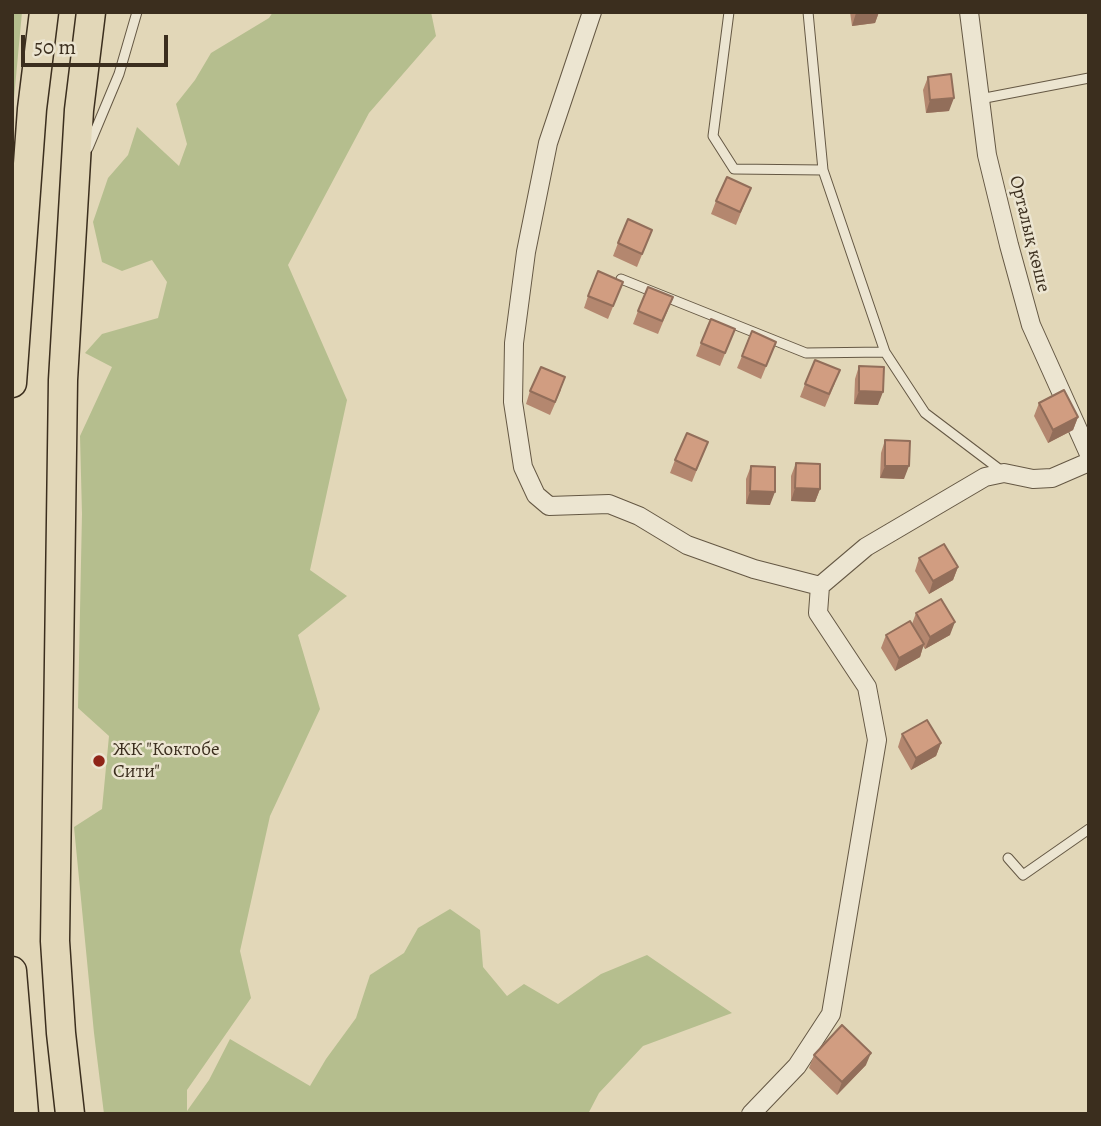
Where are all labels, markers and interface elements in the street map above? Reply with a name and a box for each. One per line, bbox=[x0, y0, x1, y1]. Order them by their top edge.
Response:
scale bar bbox=[24, 21, 172, 65]
text: 50 m bbox=[34, 33, 76, 61]
street label: Орталық көше bbox=[1003, 173, 1055, 295]
place label: ЖК "Коктобе Сити" bbox=[113, 739, 220, 783]
marker: ЖК "Коктобе Сити" bbox=[91, 753, 107, 769]

